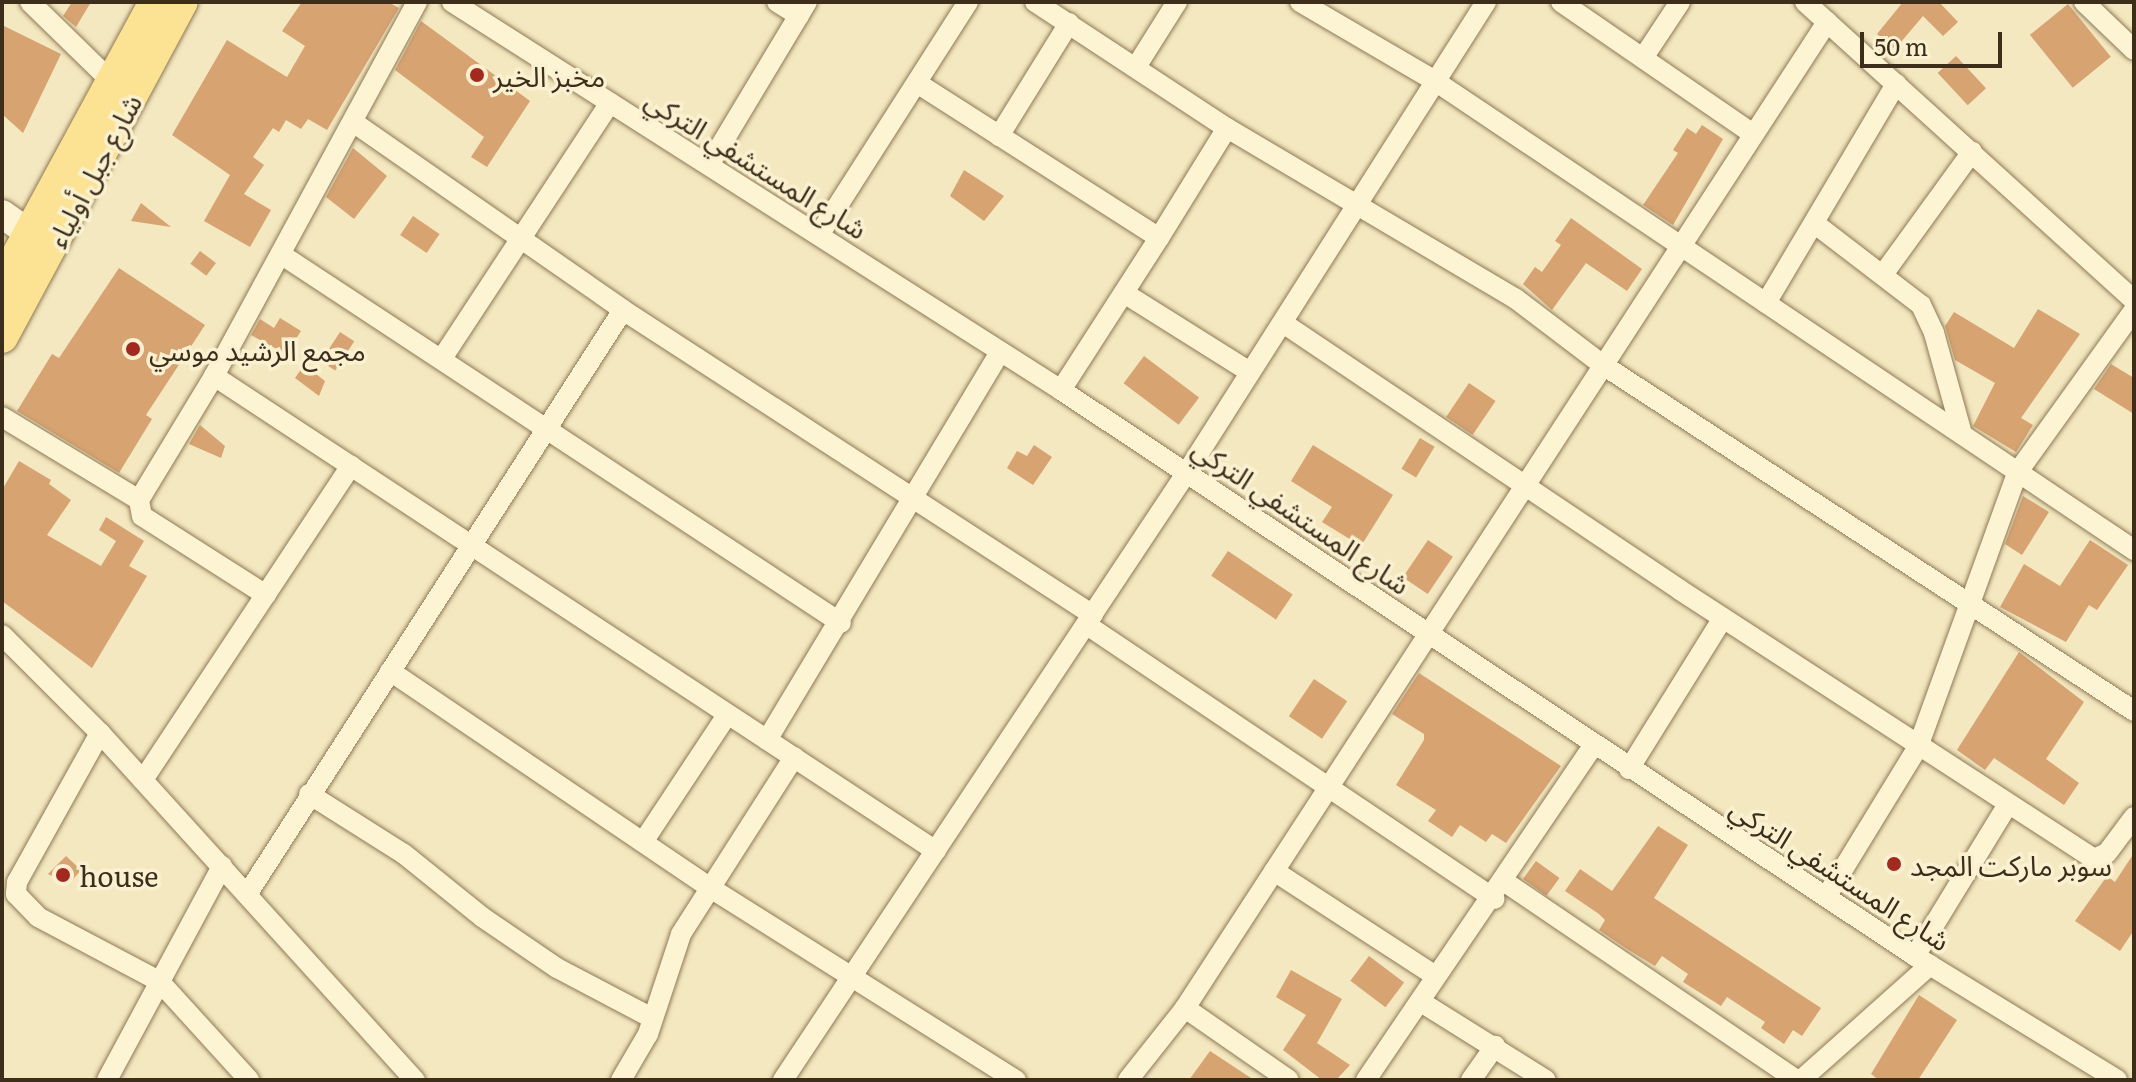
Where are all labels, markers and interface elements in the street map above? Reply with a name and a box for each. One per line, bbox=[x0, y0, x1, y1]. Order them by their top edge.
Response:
scale bar bbox=[1864, 16, 2006, 66]
text: 50 m bbox=[1874, 28, 1928, 63]
place label: مخبز الخير bbox=[493, 58, 605, 92]
marker: مخبز الخير bbox=[468, 66, 486, 84]
street label: شارع المستشفي التركي bbox=[640, 81, 874, 245]
street label: شارع جبل أولياء bbox=[39, 88, 147, 252]
place label: مجمع الرشيد موسي bbox=[149, 332, 366, 366]
marker: مجمع الرشيد موسي bbox=[124, 340, 142, 358]
street label: شارع المستشفي التركي bbox=[1187, 430, 1417, 600]
street label: شارع المستشفي التركي bbox=[1725, 789, 1957, 957]
place label: سوبر ماركت المجد bbox=[1910, 847, 2112, 881]
marker: سوبر ماركت المجد bbox=[1885, 855, 1903, 873]
place label: house bbox=[79, 858, 159, 892]
marker: house bbox=[54, 866, 72, 884]

